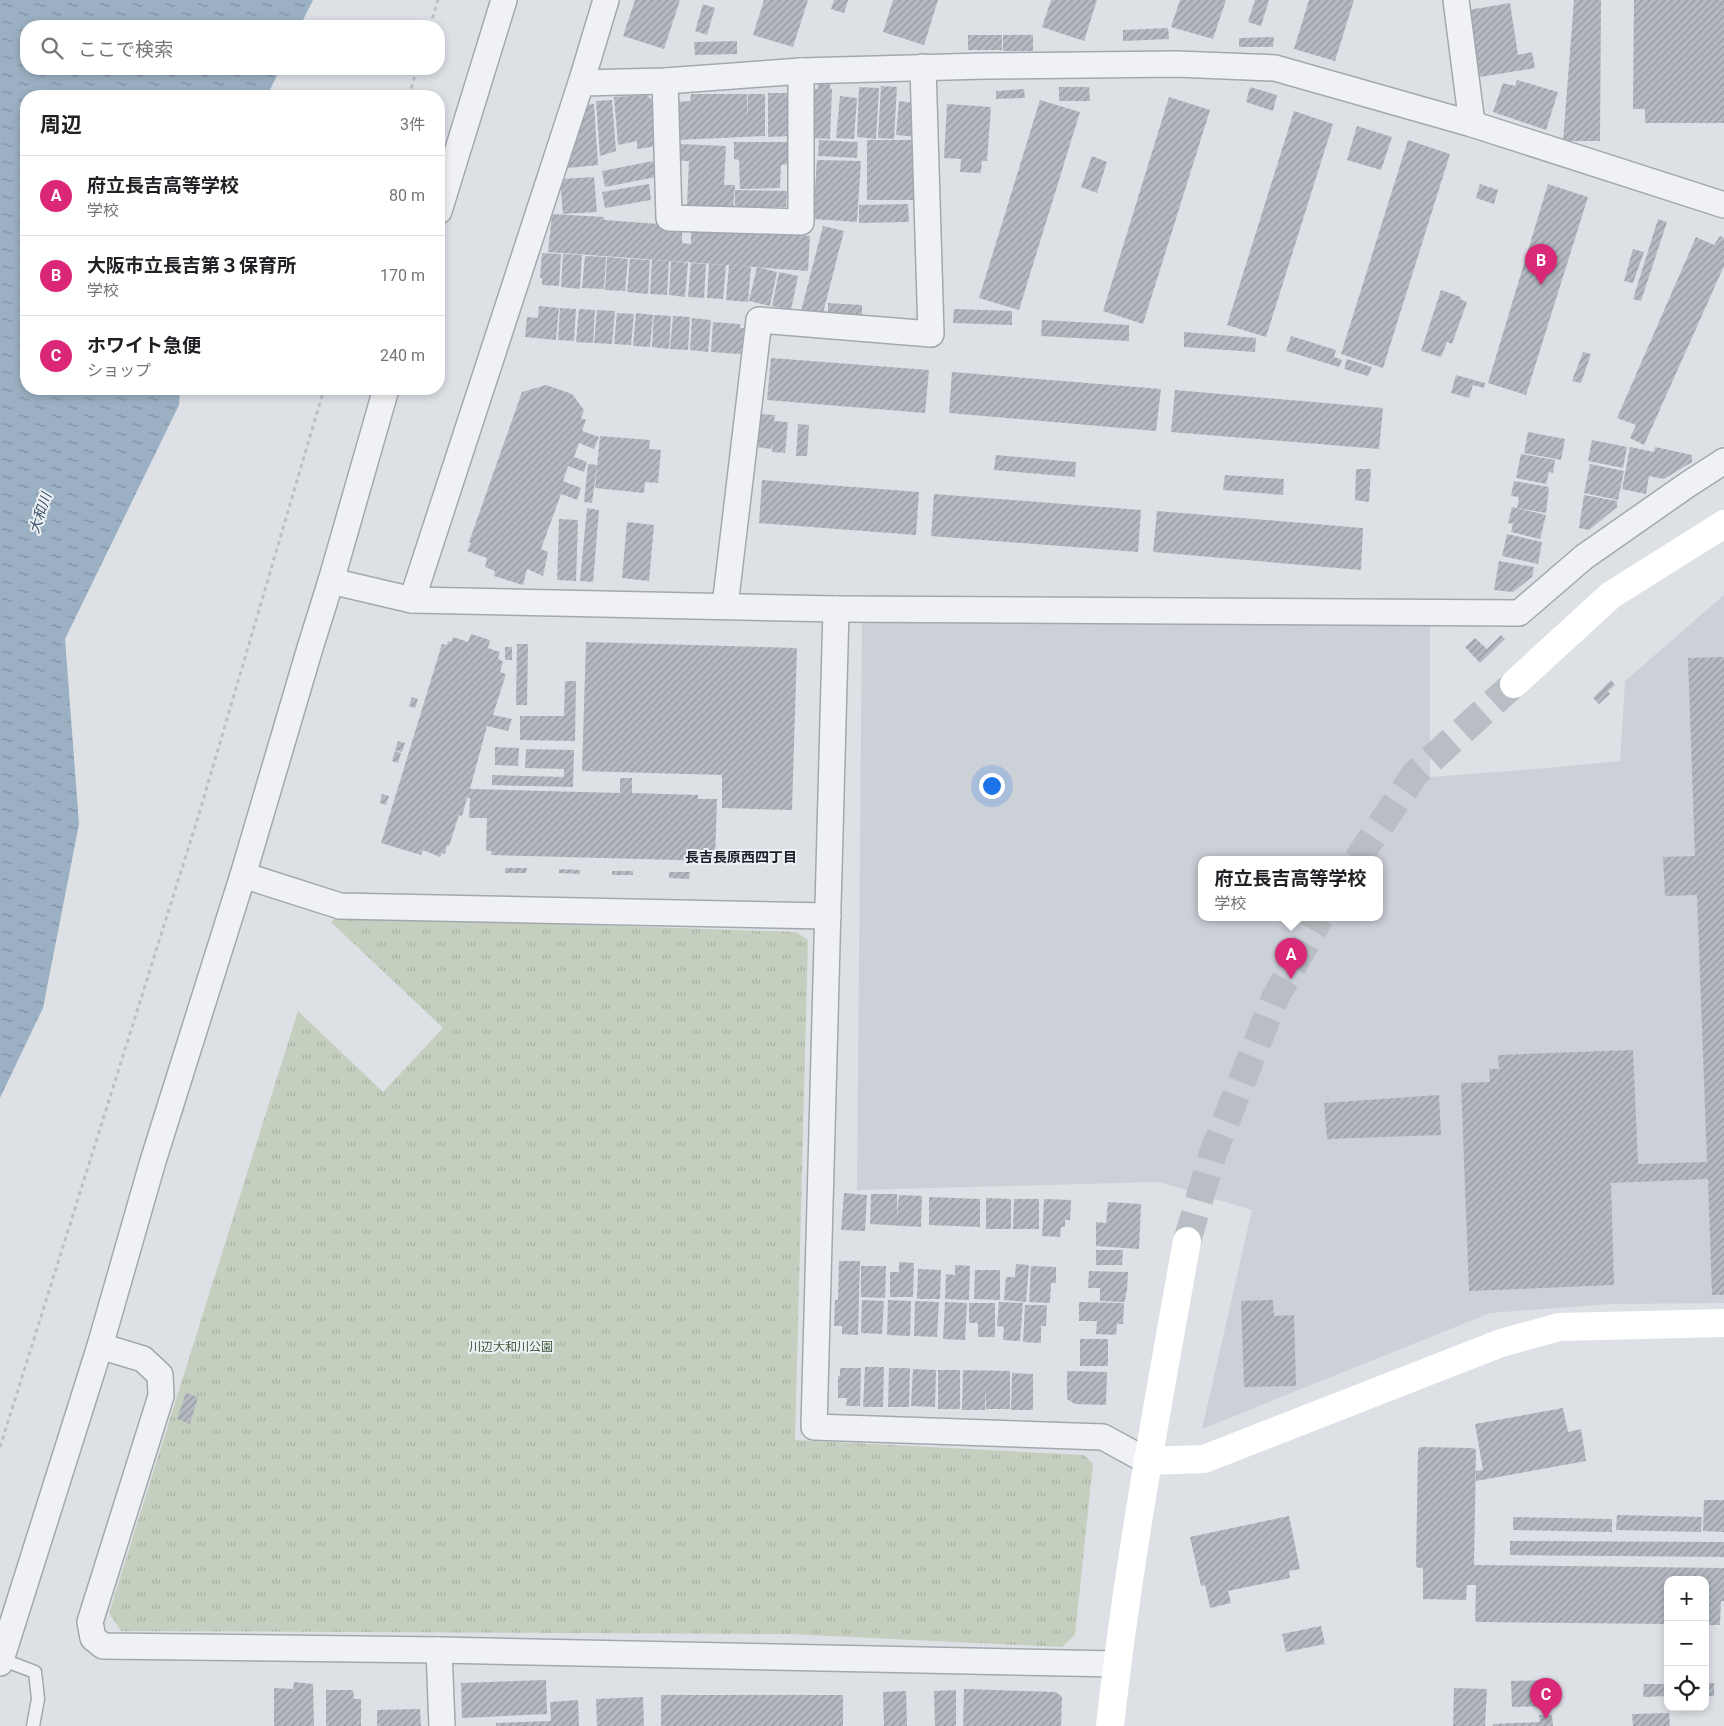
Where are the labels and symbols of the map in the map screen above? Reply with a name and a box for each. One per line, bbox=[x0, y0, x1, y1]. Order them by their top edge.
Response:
pin: B bbox=[1525, 244, 1557, 285]
water label: 大和川 bbox=[26, 489, 55, 535]
your location bbox=[979, 773, 1005, 799]
district label: 長吉長原西四丁目 bbox=[685, 849, 797, 865]
pin: A bbox=[1275, 938, 1307, 979]
park label: 川辺大和川公園 bbox=[469, 1340, 553, 1354]
pin: C bbox=[1530, 1678, 1562, 1719]

